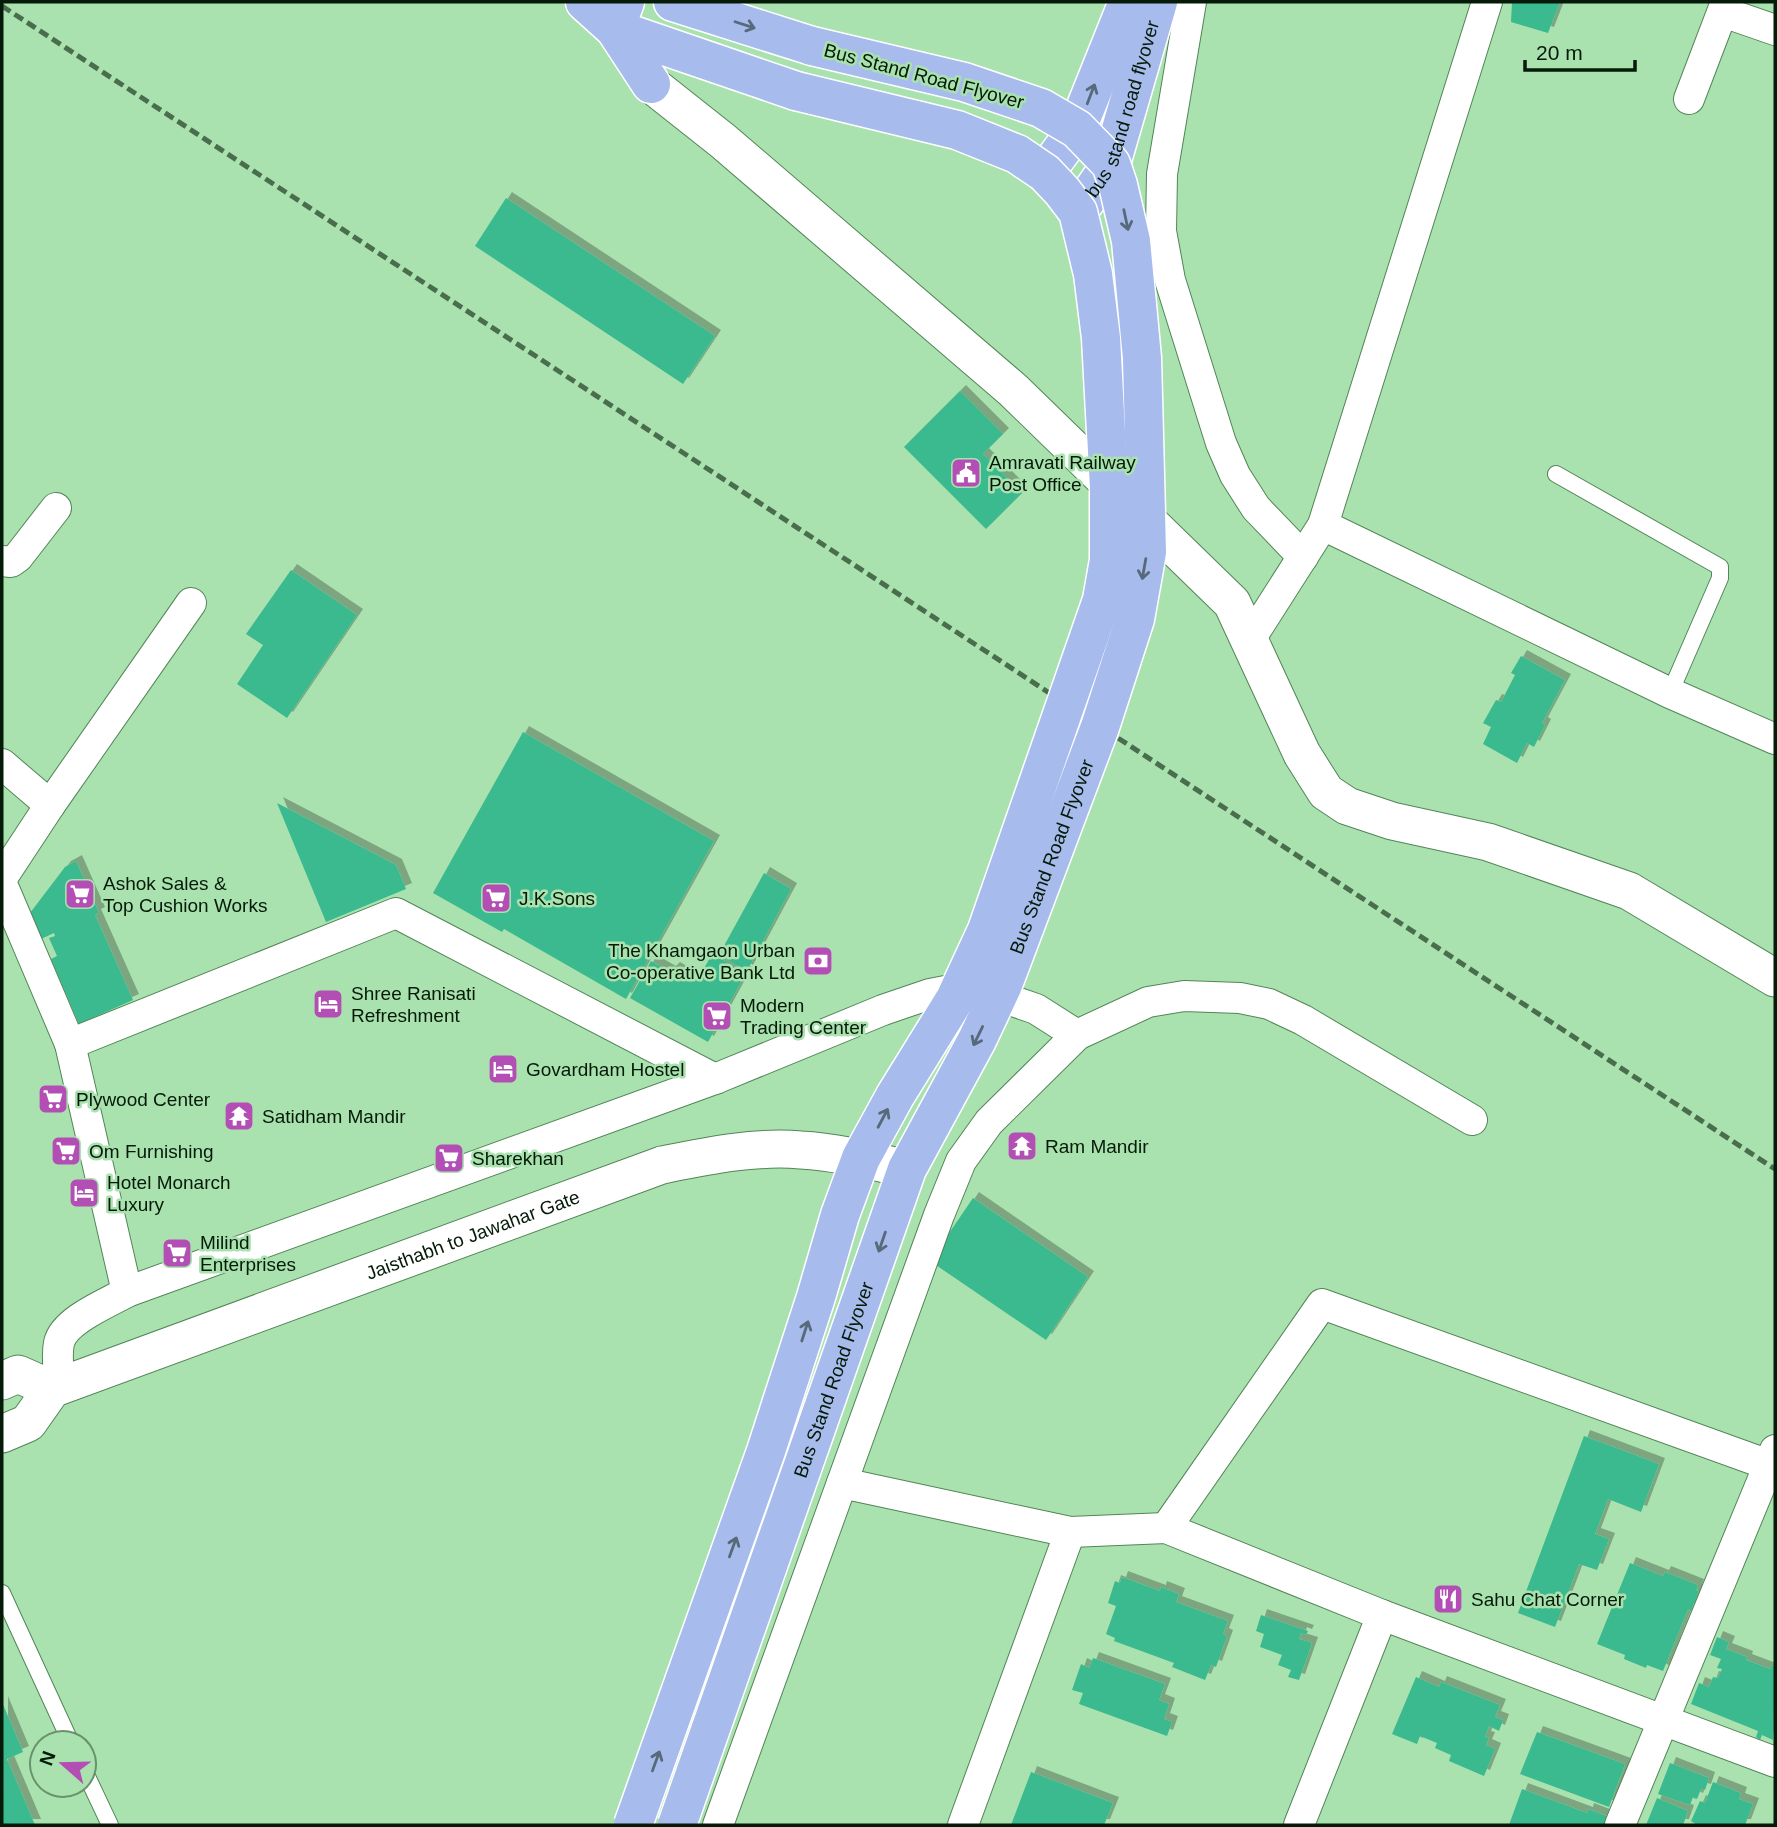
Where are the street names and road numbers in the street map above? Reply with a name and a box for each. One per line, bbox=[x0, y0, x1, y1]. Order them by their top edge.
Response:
street label: bus stand road flyover bbox=[1081, 17, 1163, 201]
street label: Bus Stand Road Flyover bbox=[822, 39, 1027, 113]
street label: Bus Stand Road Flyover bbox=[1005, 756, 1098, 957]
street label: Jaisthabh to Jawahar Gate bbox=[363, 1186, 582, 1283]
street label: Bus Stand Road Flyover bbox=[789, 1278, 877, 1480]

